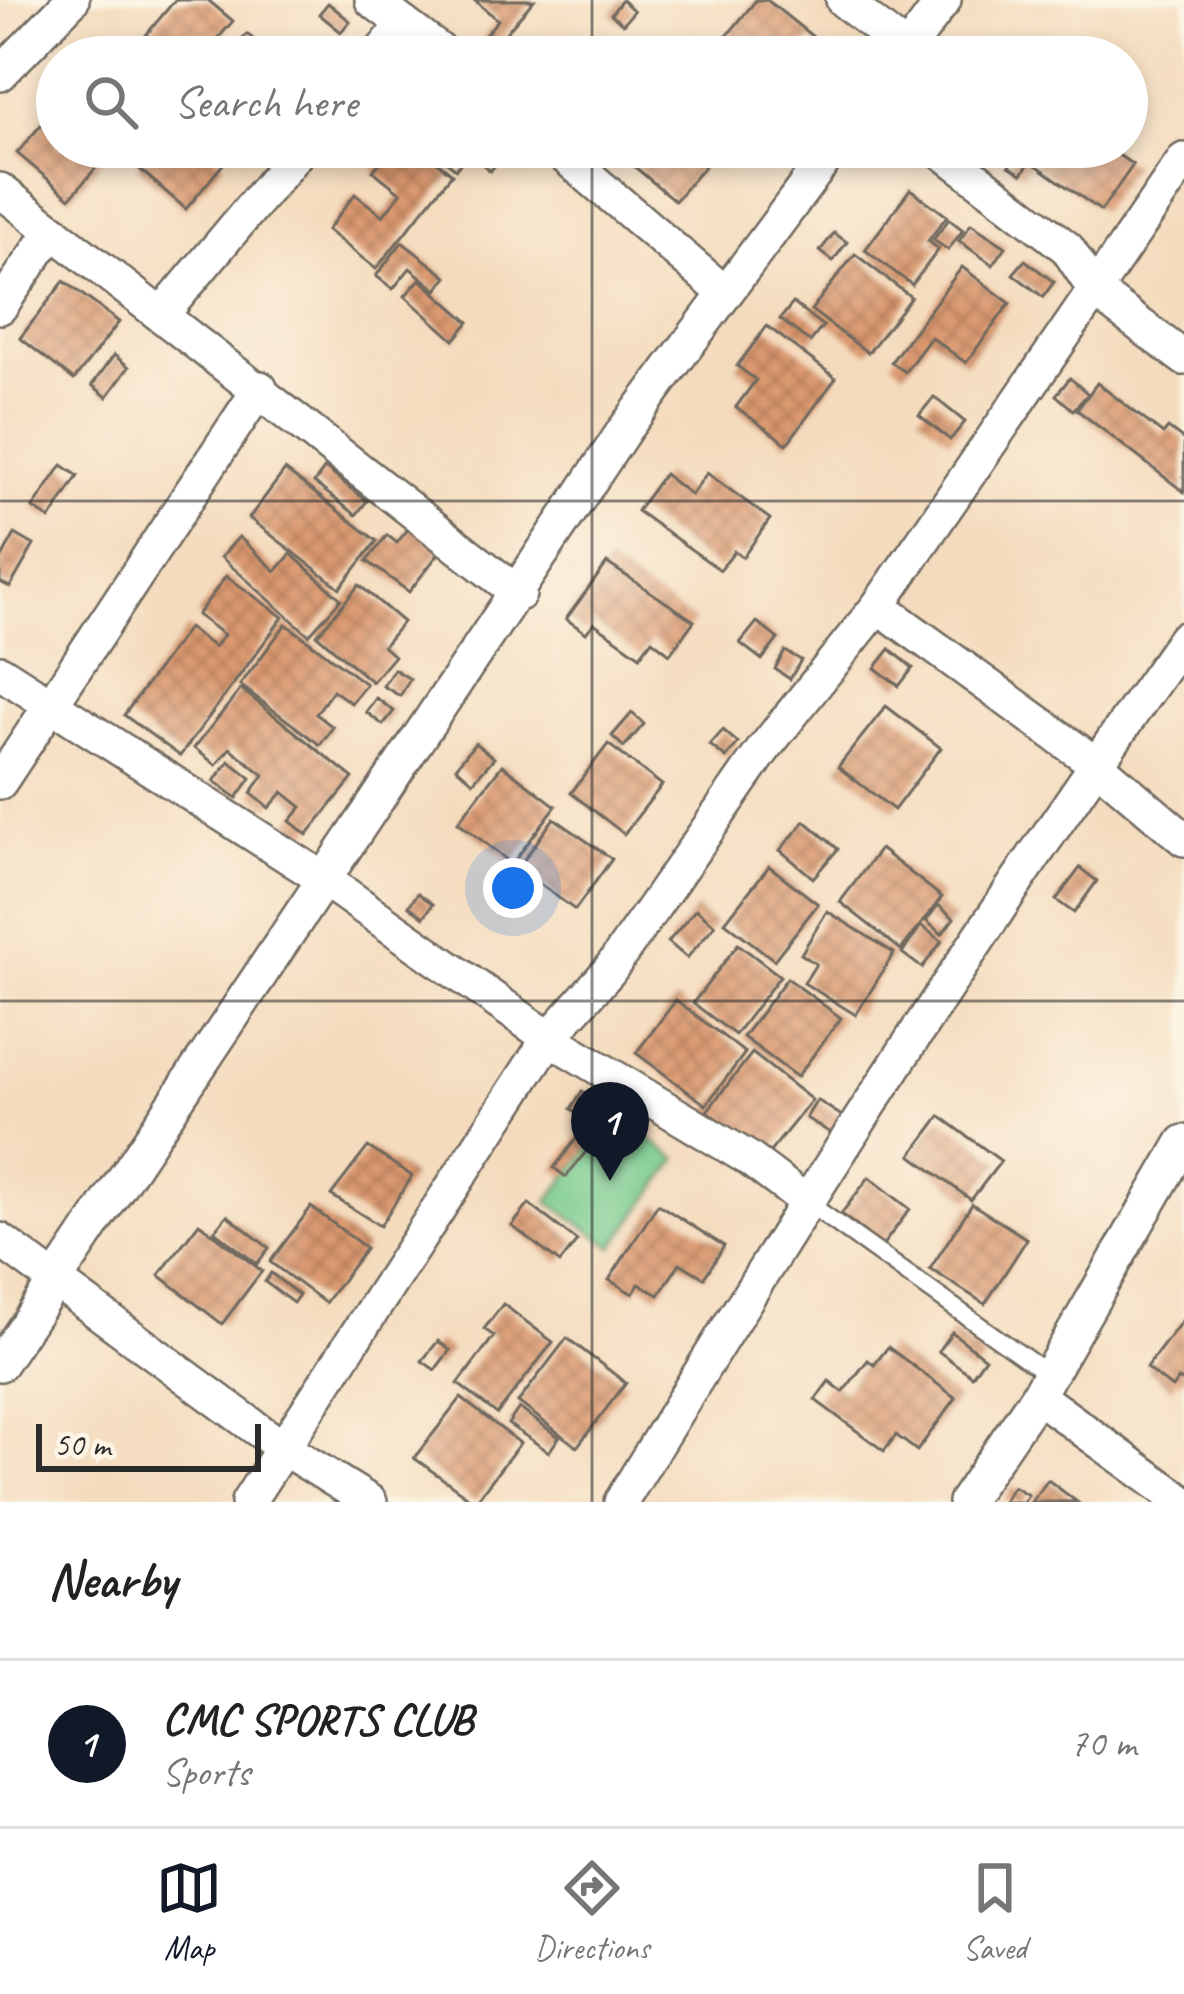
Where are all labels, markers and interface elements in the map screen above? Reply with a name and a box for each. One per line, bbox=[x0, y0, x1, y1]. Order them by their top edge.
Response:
search box bbox=[36, 36, 1148, 168]
icon: search bbox=[78, 69, 144, 135]
text: Search here bbox=[174, 74, 357, 131]
your location bbox=[483, 858, 543, 918]
pin: 1 bbox=[571, 1082, 649, 1181]
scale bar bbox=[36, 1418, 261, 1471]
text: 50 m bbox=[54, 1424, 110, 1466]
text: Nearby bbox=[48, 1548, 176, 1612]
text: CMC SPORTS CLUB bbox=[162, 1691, 474, 1748]
text: 1 bbox=[78, 1719, 96, 1768]
text: 70 m bbox=[1070, 1719, 1136, 1768]
text: Sports bbox=[162, 1748, 250, 1797]
tab: Map bbox=[156, 1855, 222, 1969]
tab: Directions bbox=[535, 1855, 649, 1969]
tab: Saved bbox=[962, 1855, 1028, 1969]

